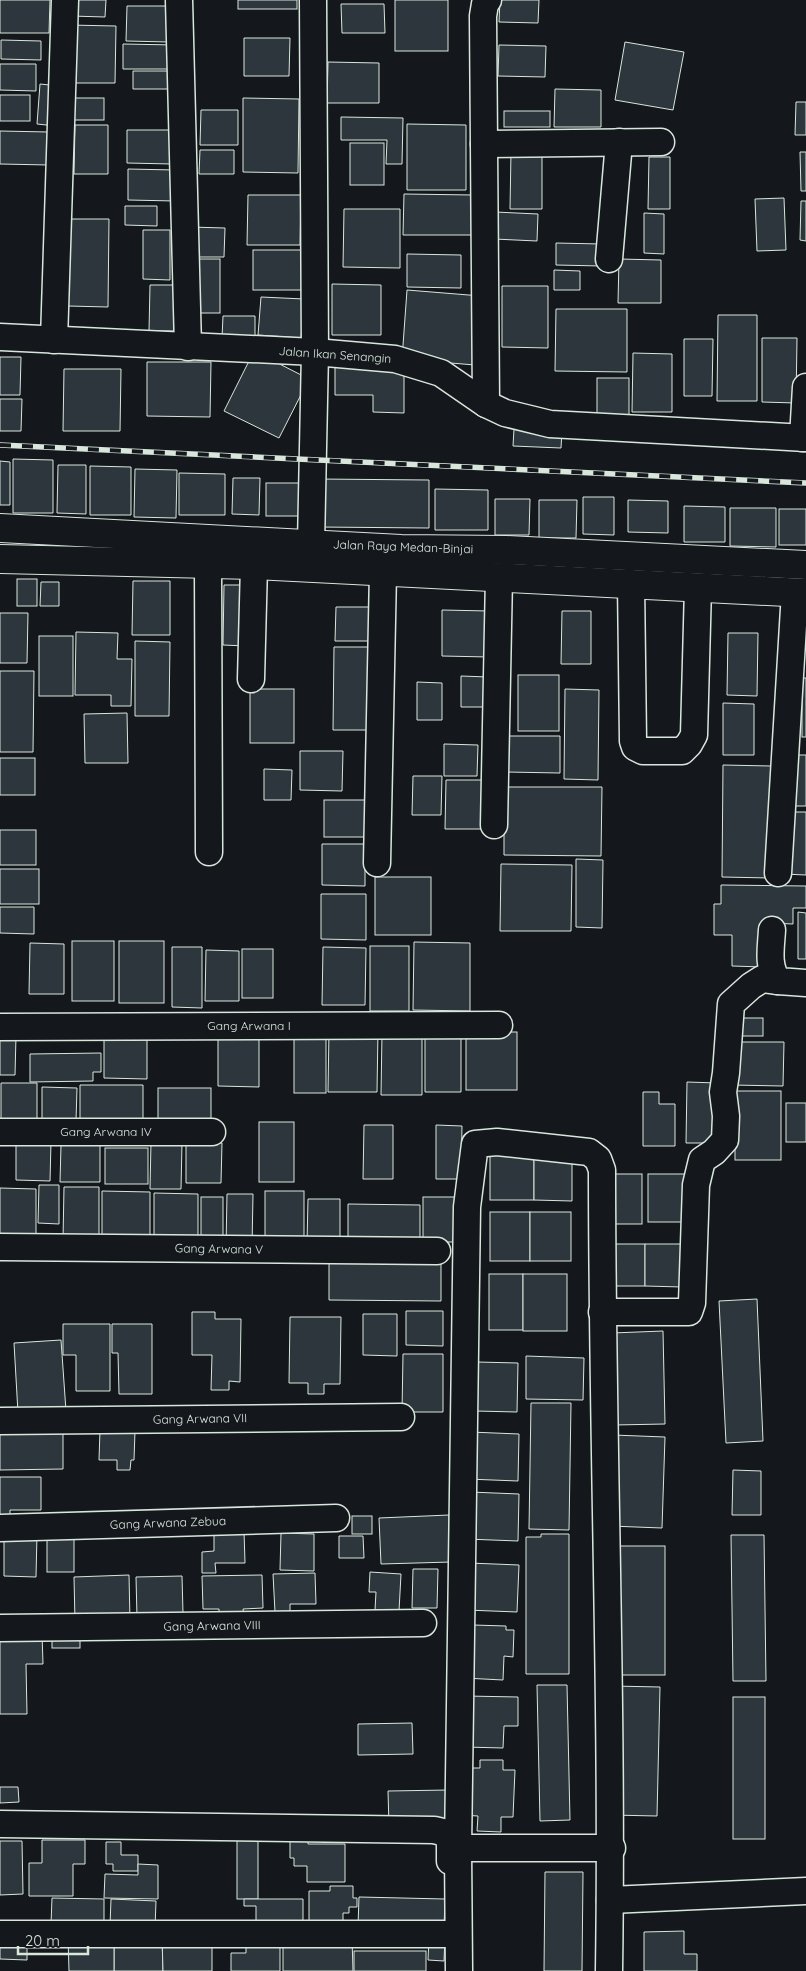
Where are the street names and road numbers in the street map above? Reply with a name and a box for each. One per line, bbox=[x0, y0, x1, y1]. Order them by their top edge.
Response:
street label: Jalan Ikan Senangin bbox=[278, 343, 392, 366]
street label: Jalan Raya Medan-Binjai bbox=[333, 537, 473, 556]
street label: Gang Arwana I bbox=[207, 1018, 291, 1033]
street label: Gang Arwana IV bbox=[60, 1124, 152, 1139]
street label: Gang Arwana V bbox=[175, 1240, 263, 1257]
street label: Gang Arwana VII bbox=[153, 1410, 247, 1427]
street label: Gang Arwana Zebua bbox=[110, 1513, 226, 1532]
street label: Gang Arwana VIII bbox=[163, 1617, 261, 1634]

